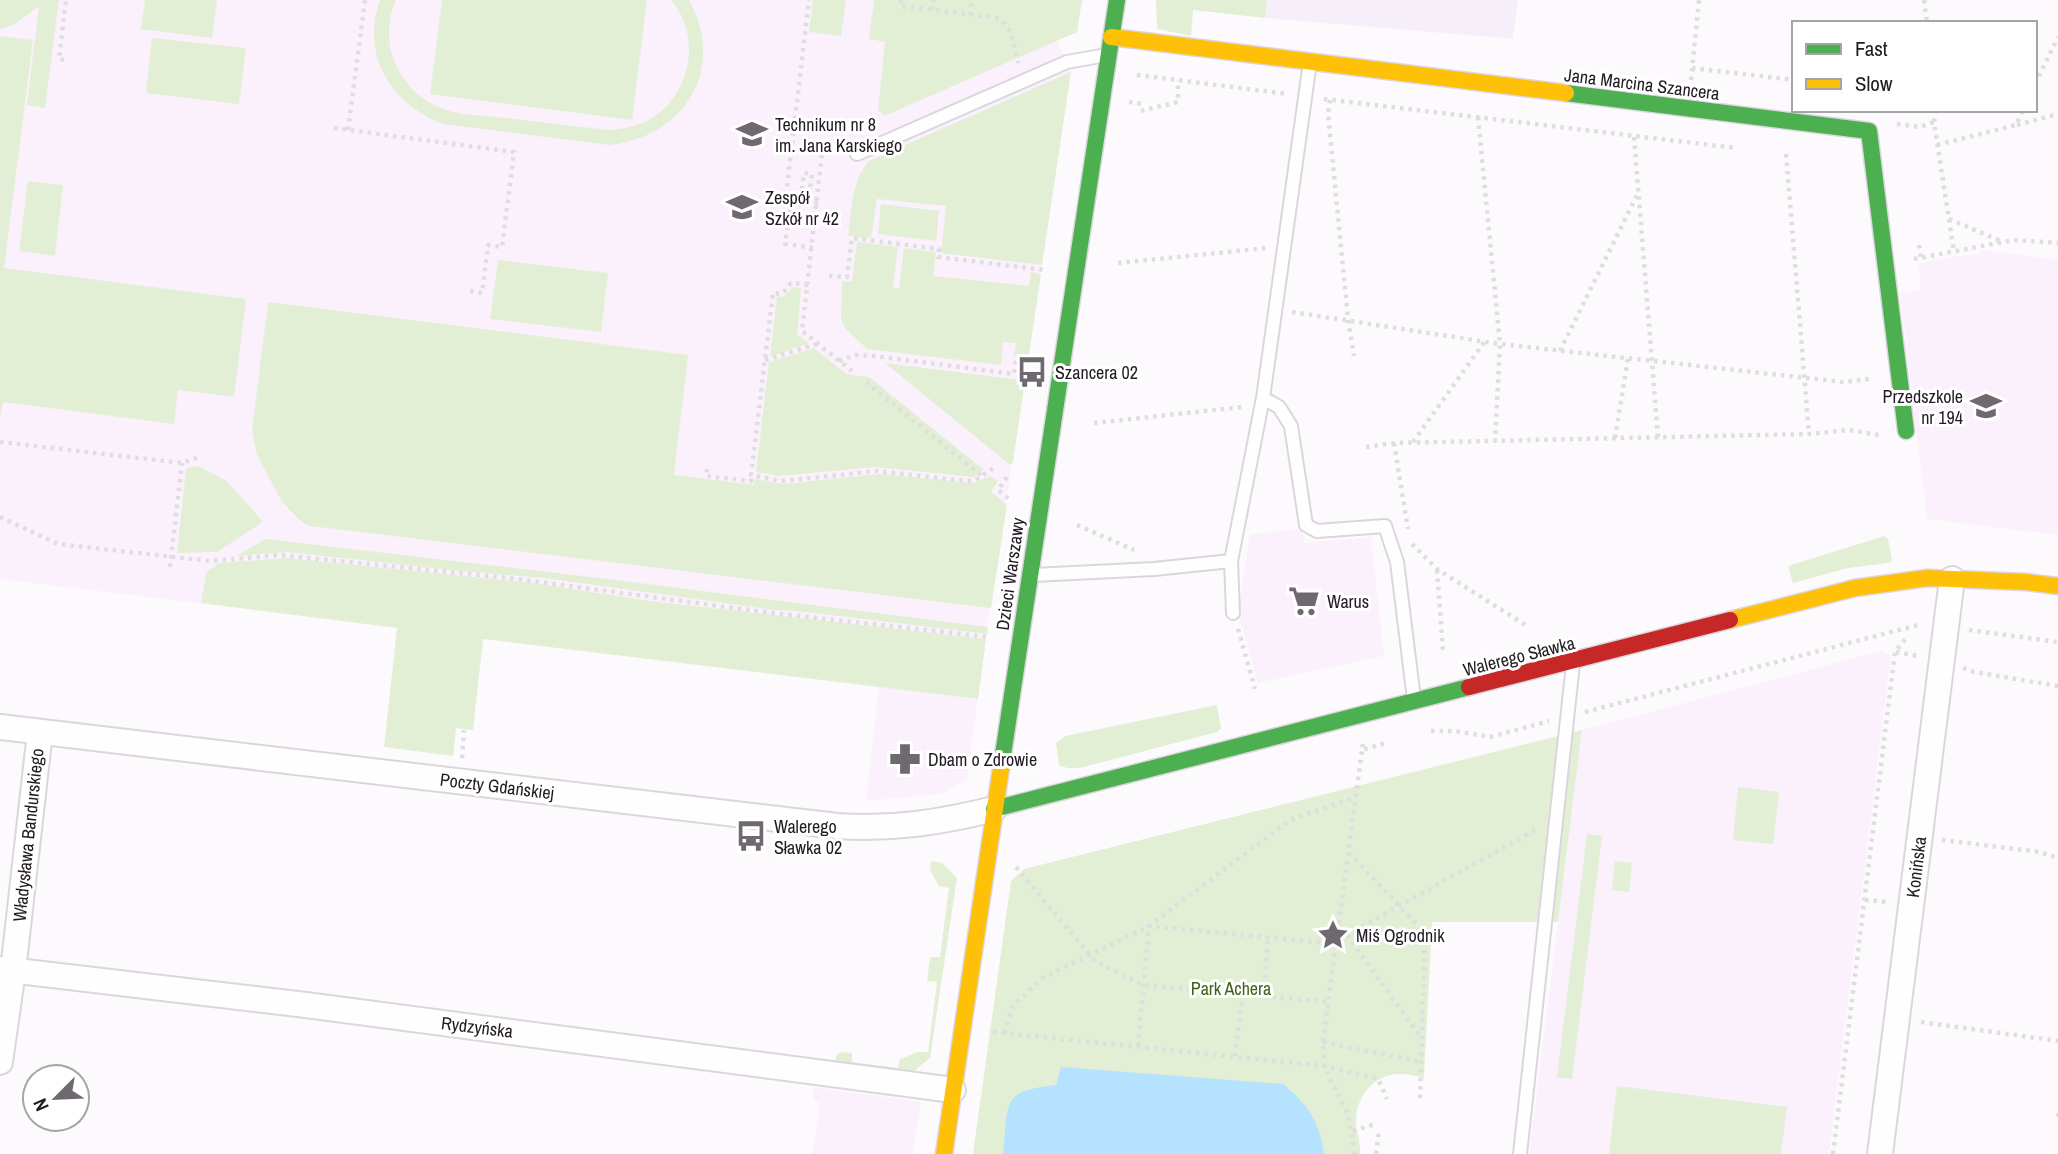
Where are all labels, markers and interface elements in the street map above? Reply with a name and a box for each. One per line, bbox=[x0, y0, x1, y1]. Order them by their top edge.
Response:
legend bbox=[1792, 21, 2037, 112]
text: Fast bbox=[1855, 34, 1888, 63]
street label: Jana Marcina Szancera bbox=[1563, 62, 1721, 106]
text: Slow bbox=[1855, 69, 1893, 98]
place label: Technikum nr 8 im. Jana Karskiego bbox=[775, 112, 902, 158]
school or university icon: Technikum nr 8 im. Jana Karskiego bbox=[735, 117, 769, 151]
place label: Zespół Szkół nr 42 bbox=[765, 185, 839, 231]
school or university icon: Zespół Szkół nr 42 bbox=[725, 190, 759, 224]
bus stop icon: Szancera 02 bbox=[1015, 355, 1049, 389]
place label: Szancera 02 bbox=[1055, 360, 1138, 385]
place label: Przedszkole nr 194 bbox=[1883, 384, 1963, 430]
school or university icon: Przedszkole nr 194 bbox=[1969, 389, 2003, 423]
street label: Dzieci Warszawy bbox=[990, 515, 1030, 632]
supermarket icon: Warus bbox=[1287, 584, 1321, 618]
place label: Warus bbox=[1327, 589, 1369, 614]
street label: Walerego Sławka bbox=[1461, 630, 1577, 682]
pharmacy icon: Dbam o Zdrowie bbox=[888, 742, 922, 776]
street label: Władysława Bandurskiego bbox=[6, 747, 50, 923]
place label: Dbam o Zdrowie bbox=[928, 747, 1037, 772]
street label: Poczty Gdańskiej bbox=[438, 767, 556, 805]
place label: Walerego Sławka 02 bbox=[774, 814, 842, 860]
bus stop icon: Walerego Sławka 02 bbox=[734, 819, 768, 853]
street label: Konińska bbox=[1900, 835, 1932, 899]
place icon: Miś Ogrodnik bbox=[1316, 918, 1350, 952]
place label: Miś Ogrodnik bbox=[1356, 923, 1445, 948]
park label: Park Achera bbox=[1191, 976, 1271, 1001]
street label: Rydzyńska bbox=[440, 1010, 514, 1044]
north arrow bbox=[21, 1063, 91, 1133]
text: N bbox=[26, 1094, 55, 1115]

